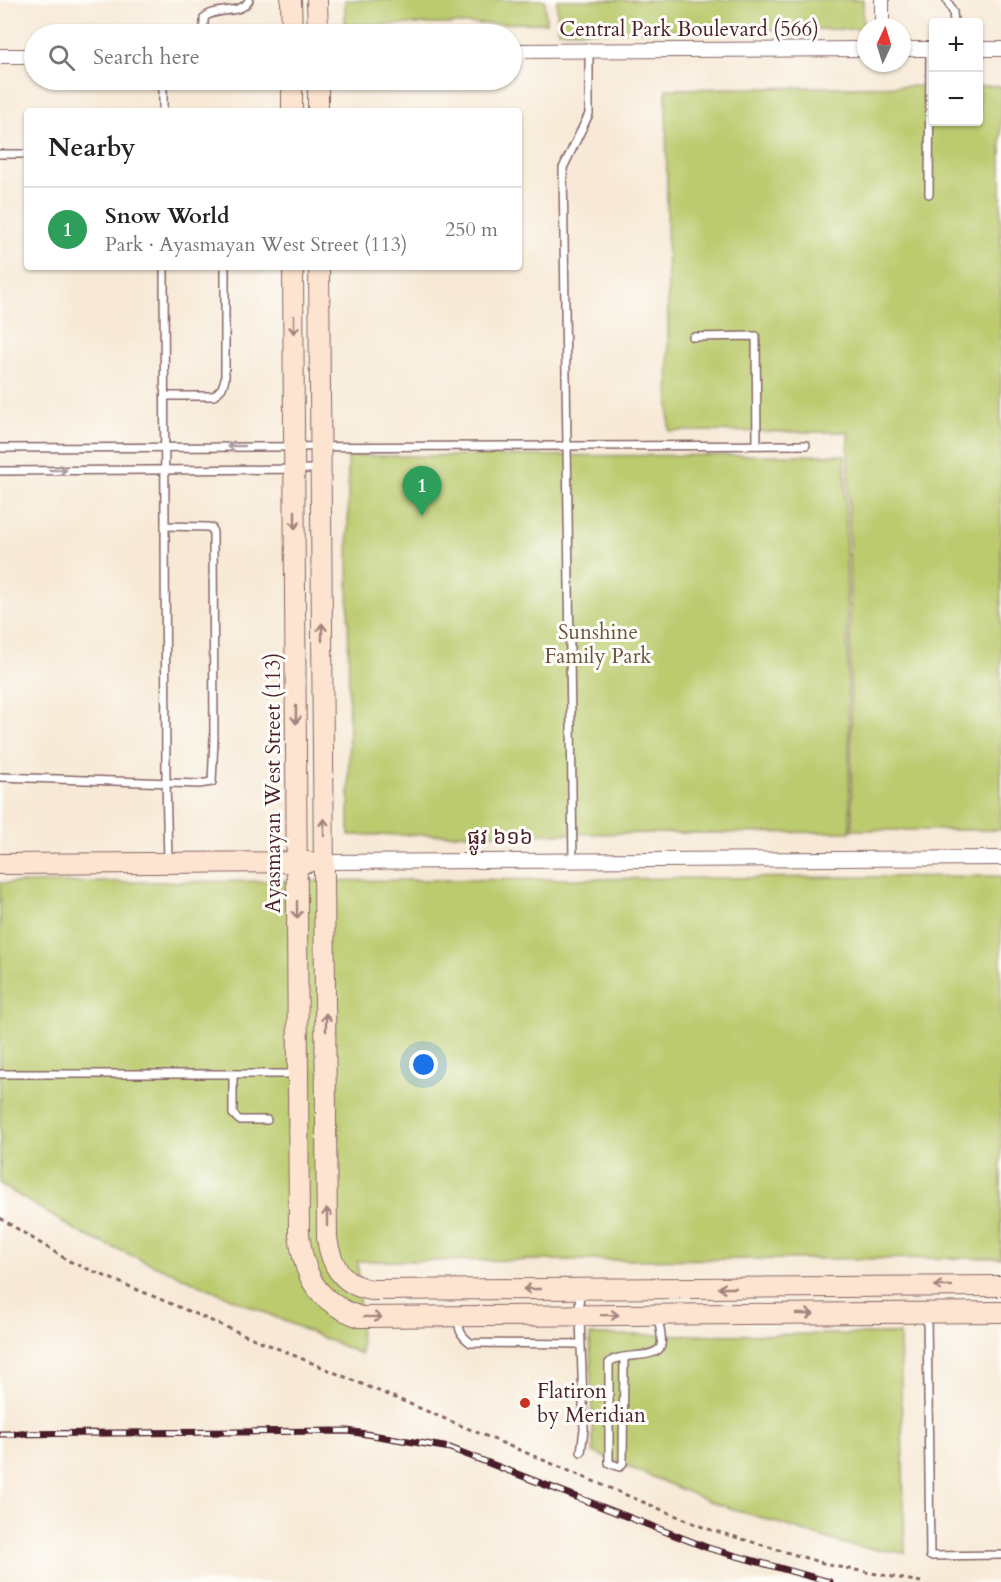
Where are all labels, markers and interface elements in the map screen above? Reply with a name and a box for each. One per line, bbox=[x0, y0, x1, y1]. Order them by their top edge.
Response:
street label: Central Park Boulevard (566) bbox=[559, 15, 819, 44]
north arrow bbox=[857, 18, 911, 72]
map controls bbox=[929, 18, 983, 126]
button: + bbox=[929, 18, 983, 72]
search box bbox=[24, 24, 522, 90]
icon: search bbox=[45, 41, 78, 74]
text: Search here bbox=[93, 42, 200, 72]
button: − bbox=[929, 72, 983, 126]
text: Nearby bbox=[48, 130, 136, 165]
text: Snow World bbox=[105, 201, 229, 231]
text: 1 bbox=[62, 216, 73, 243]
text: 250 m bbox=[445, 216, 498, 243]
text: Park · Ayasmayan West Street (113) bbox=[105, 231, 407, 258]
one-way arrow bbox=[288, 315, 300, 335]
one-way arrow bbox=[226, 441, 246, 452]
one-way arrow bbox=[48, 465, 68, 476]
pin: 1 bbox=[402, 466, 442, 516]
one-way arrow bbox=[289, 510, 301, 530]
park label: Sunshine Family Park bbox=[544, 618, 652, 671]
one-way arrow bbox=[316, 623, 328, 643]
street label: Ayasmayan West Street (113) bbox=[259, 653, 288, 913]
one-way arrow bbox=[290, 705, 302, 725]
one-way arrow bbox=[318, 818, 330, 838]
street label: ផ្លូវ ៦១៦ bbox=[467, 823, 533, 856]
one-way arrow bbox=[291, 900, 303, 920]
one-way arrow bbox=[320, 1013, 332, 1033]
your location bbox=[409, 1050, 438, 1079]
one-way arrow bbox=[321, 1208, 333, 1228]
one-way arrow bbox=[933, 1280, 953, 1292]
one-way arrow bbox=[717, 1282, 737, 1294]
one-way arrow bbox=[522, 1283, 542, 1295]
one-way arrow bbox=[794, 1308, 814, 1319]
one-way arrow bbox=[599, 1309, 619, 1321]
one-way arrow bbox=[362, 1311, 382, 1323]
place label: Flatiron by Meridian bbox=[537, 1377, 646, 1430]
marker: Flatiron by Meridian bbox=[518, 1396, 532, 1410]

